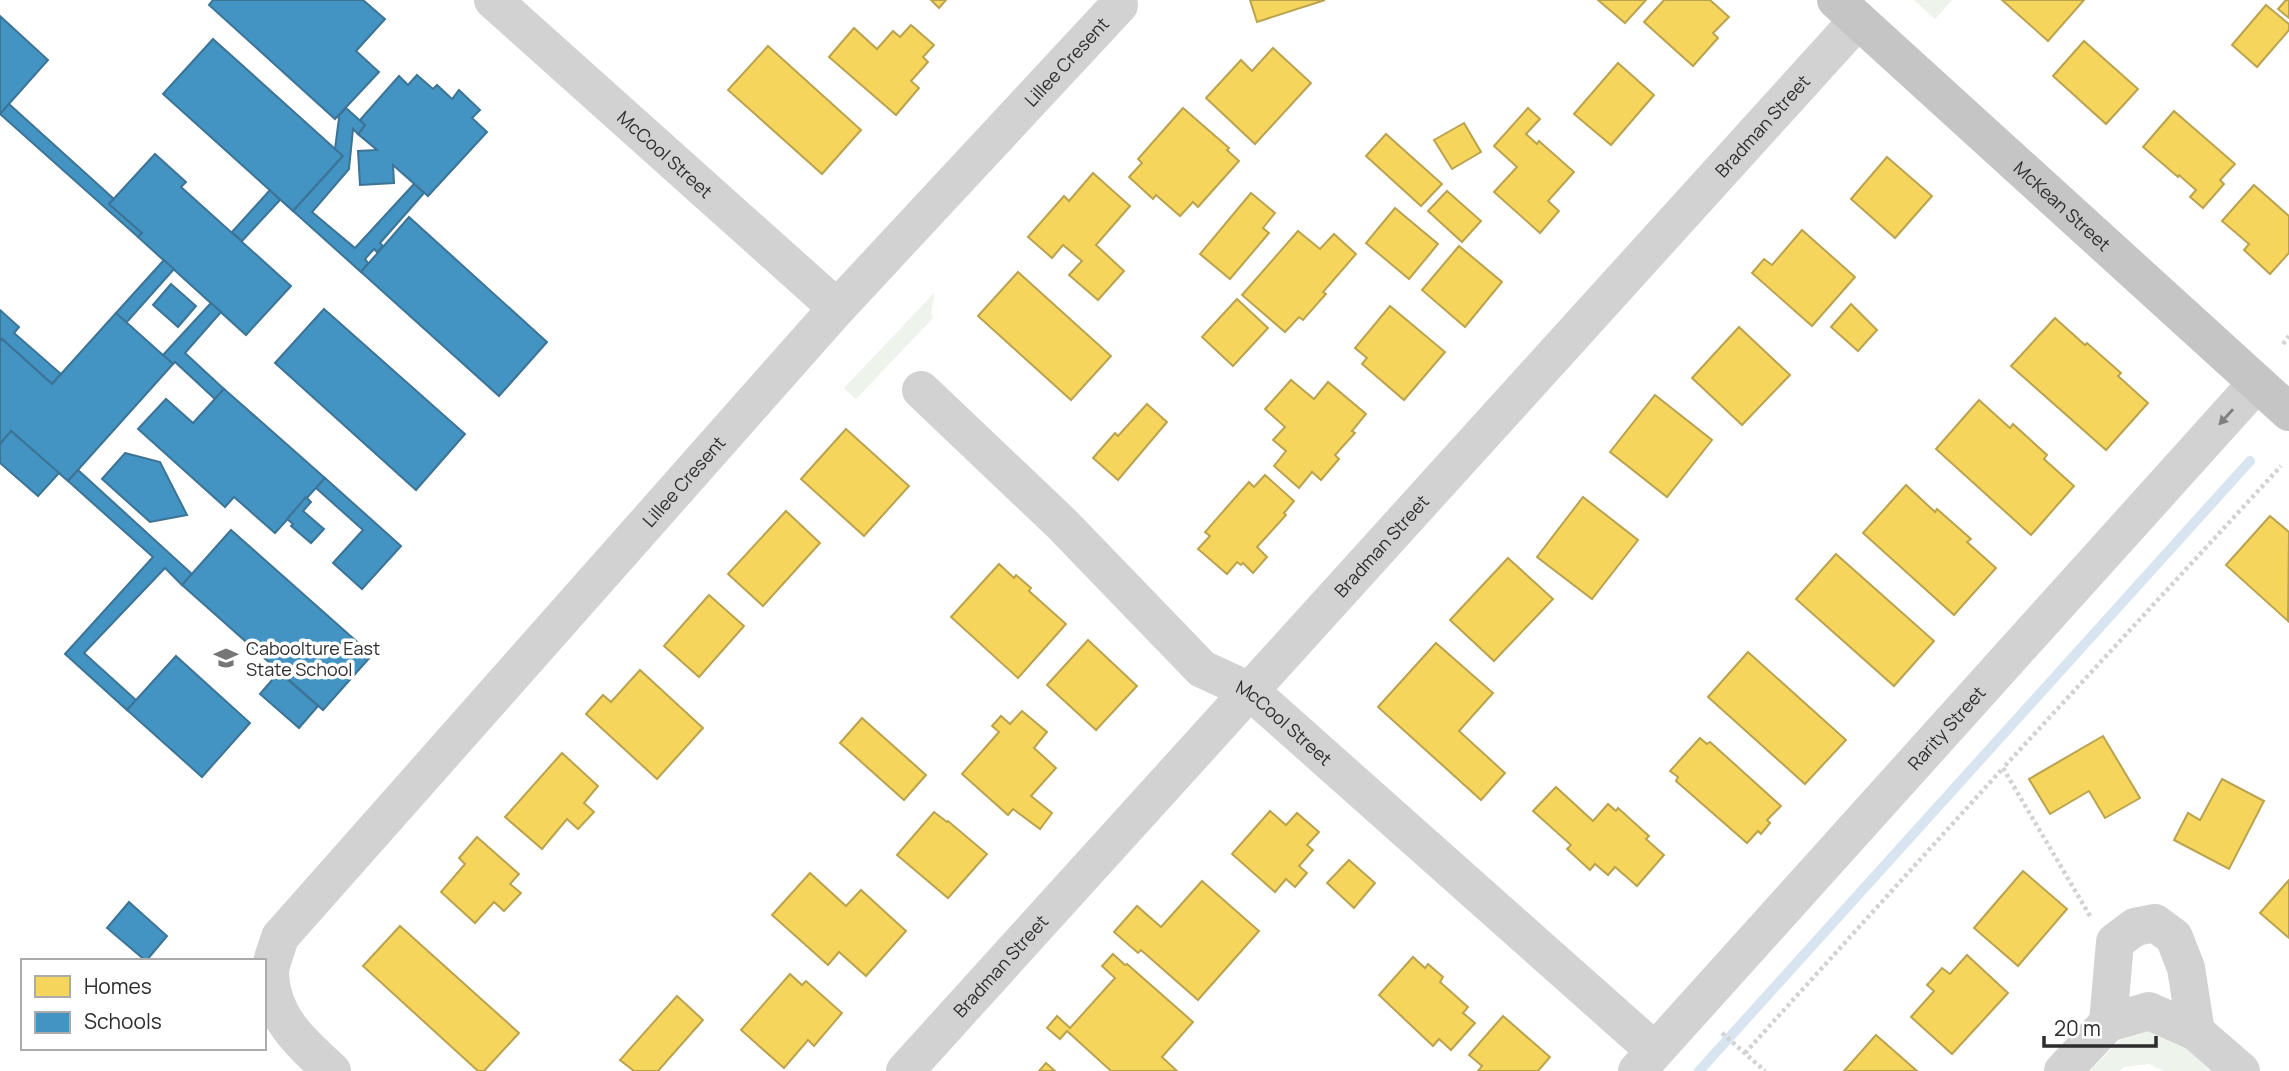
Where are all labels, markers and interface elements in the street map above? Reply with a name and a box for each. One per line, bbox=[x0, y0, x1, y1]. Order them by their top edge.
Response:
street label: Lillee Cresent bbox=[1019, 12, 1114, 111]
street label: Bradman Street bbox=[1709, 69, 1815, 182]
street label: McCool Street bbox=[612, 105, 718, 203]
street label: McKean Street bbox=[2009, 156, 2116, 256]
one-way arrow bbox=[2218, 408, 2234, 426]
street label: Lillee Cresent bbox=[637, 431, 730, 532]
street label: Bradman Street bbox=[1329, 489, 1434, 602]
place label: Caboolture East State School bbox=[246, 636, 380, 681]
school or university icon: Caboolture East State School bbox=[212, 644, 240, 672]
street label: McCool Street bbox=[1232, 674, 1337, 770]
street label: Rarity Street bbox=[1902, 681, 1990, 775]
street label: Bradman Street bbox=[948, 909, 1053, 1022]
legend bbox=[21, 959, 266, 1050]
text: Homes bbox=[84, 972, 152, 1000]
scale bar bbox=[2044, 1004, 2156, 1048]
text: Schools bbox=[84, 1007, 162, 1035]
text: 20 m bbox=[2054, 1014, 2101, 1042]

